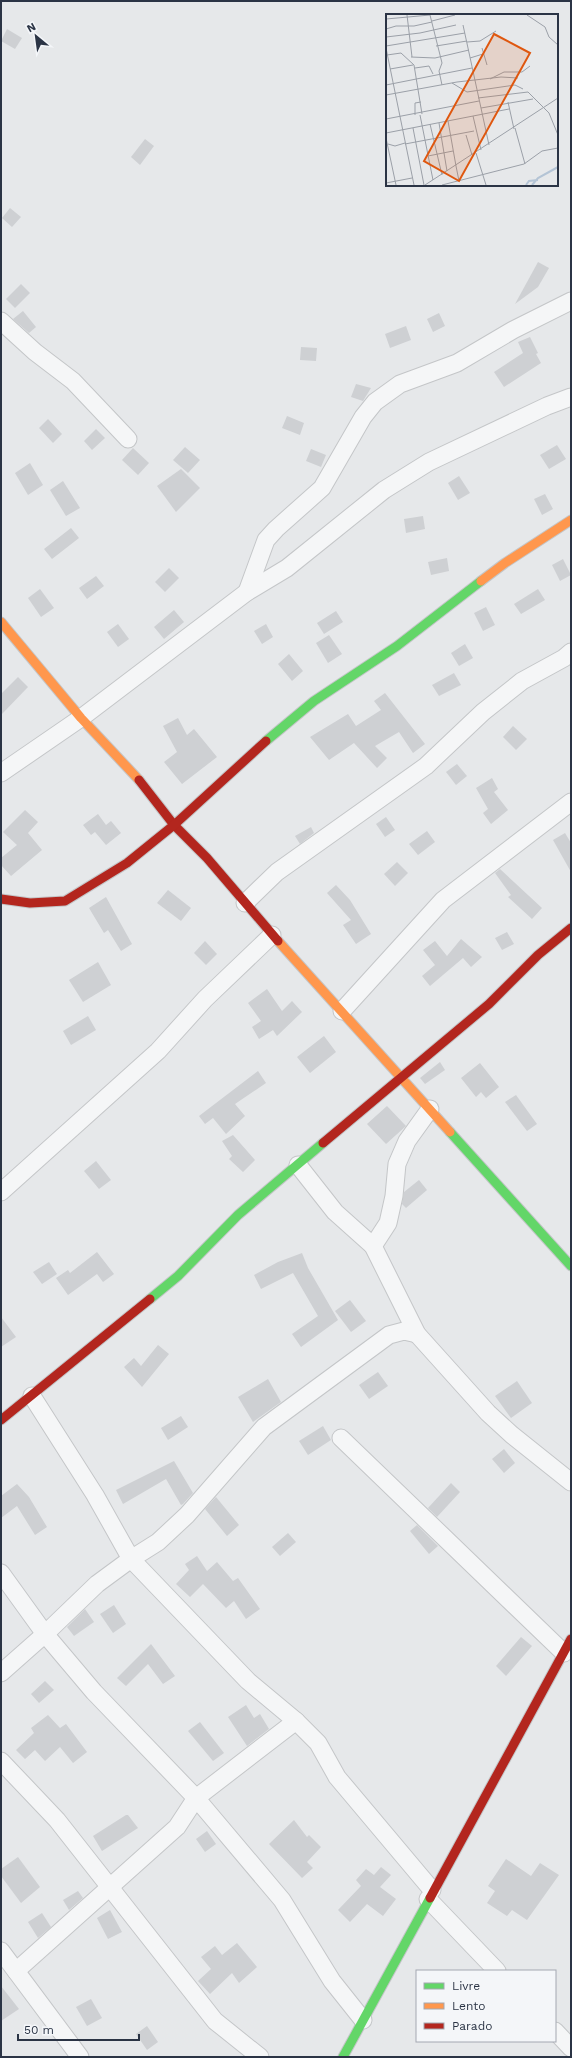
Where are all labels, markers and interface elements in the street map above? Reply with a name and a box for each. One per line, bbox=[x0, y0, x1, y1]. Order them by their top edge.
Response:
inset map bbox=[386, 14, 558, 186]
north arrow bbox=[16, 16, 56, 56]
text: N bbox=[25, 20, 38, 35]
legend bbox=[416, 1970, 556, 2042]
text: Livre bbox=[452, 1979, 480, 1993]
text: Lento bbox=[452, 1999, 486, 2013]
scale bar bbox=[18, 2016, 139, 2042]
text: Parado bbox=[452, 2019, 492, 2033]
text: 50 m bbox=[24, 2023, 54, 2037]

